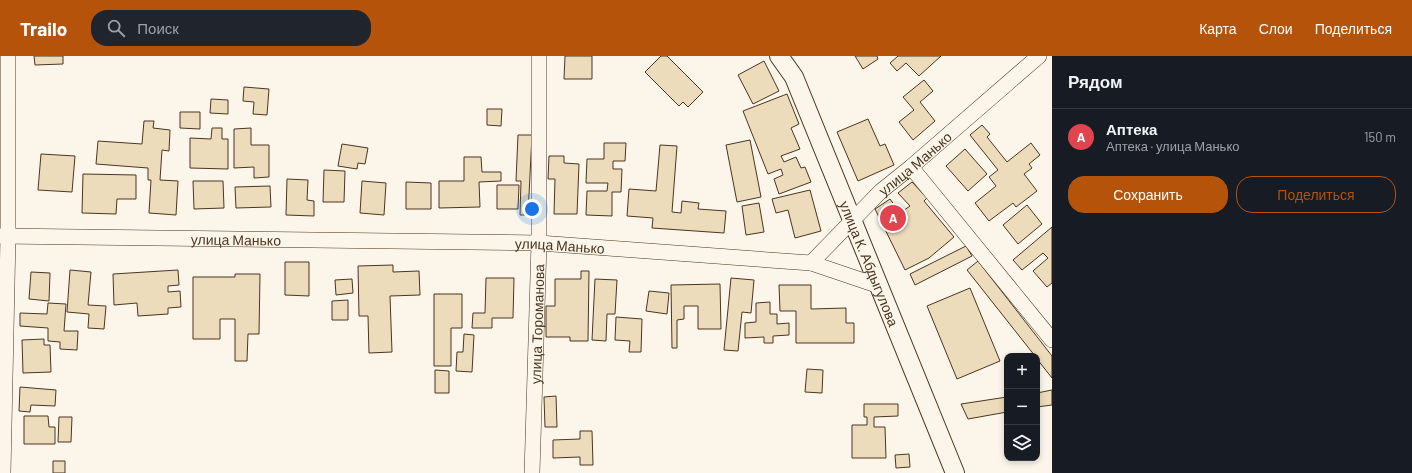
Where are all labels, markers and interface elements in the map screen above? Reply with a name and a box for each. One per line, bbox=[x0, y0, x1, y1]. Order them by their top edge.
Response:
search box bbox=[91, 10, 371, 46]
text: Trailo bbox=[20, 17, 67, 40]
icon: search bbox=[105, 17, 127, 39]
text: Поиск bbox=[137, 19, 179, 37]
text: Карта bbox=[1199, 20, 1237, 37]
text: Слои bbox=[1259, 20, 1293, 37]
text: Поделиться bbox=[1315, 20, 1392, 37]
text: Рядом bbox=[1068, 71, 1123, 91]
text: Аптека bbox=[1106, 120, 1157, 138]
street label: улица Манько bbox=[875, 127, 955, 198]
text: A bbox=[1077, 129, 1085, 145]
text: 150 m bbox=[1364, 129, 1396, 145]
text: Аптека · улица Манько bbox=[1106, 138, 1239, 154]
button: Сохранить bbox=[1068, 176, 1228, 213]
button: Поделиться bbox=[1236, 176, 1396, 213]
street label: улица К. Абдыгулова bbox=[837, 198, 903, 329]
your location bbox=[522, 199, 542, 219]
pin: A bbox=[880, 203, 906, 233]
street label: улица Манько bbox=[191, 230, 281, 248]
street label: улица Манько bbox=[515, 234, 606, 256]
street label: улица Тороманова bbox=[526, 264, 547, 384]
map controls bbox=[1004, 353, 1040, 461]
button: + bbox=[1004, 353, 1040, 389]
button: − bbox=[1004, 389, 1040, 425]
button: layers bbox=[1004, 425, 1040, 461]

